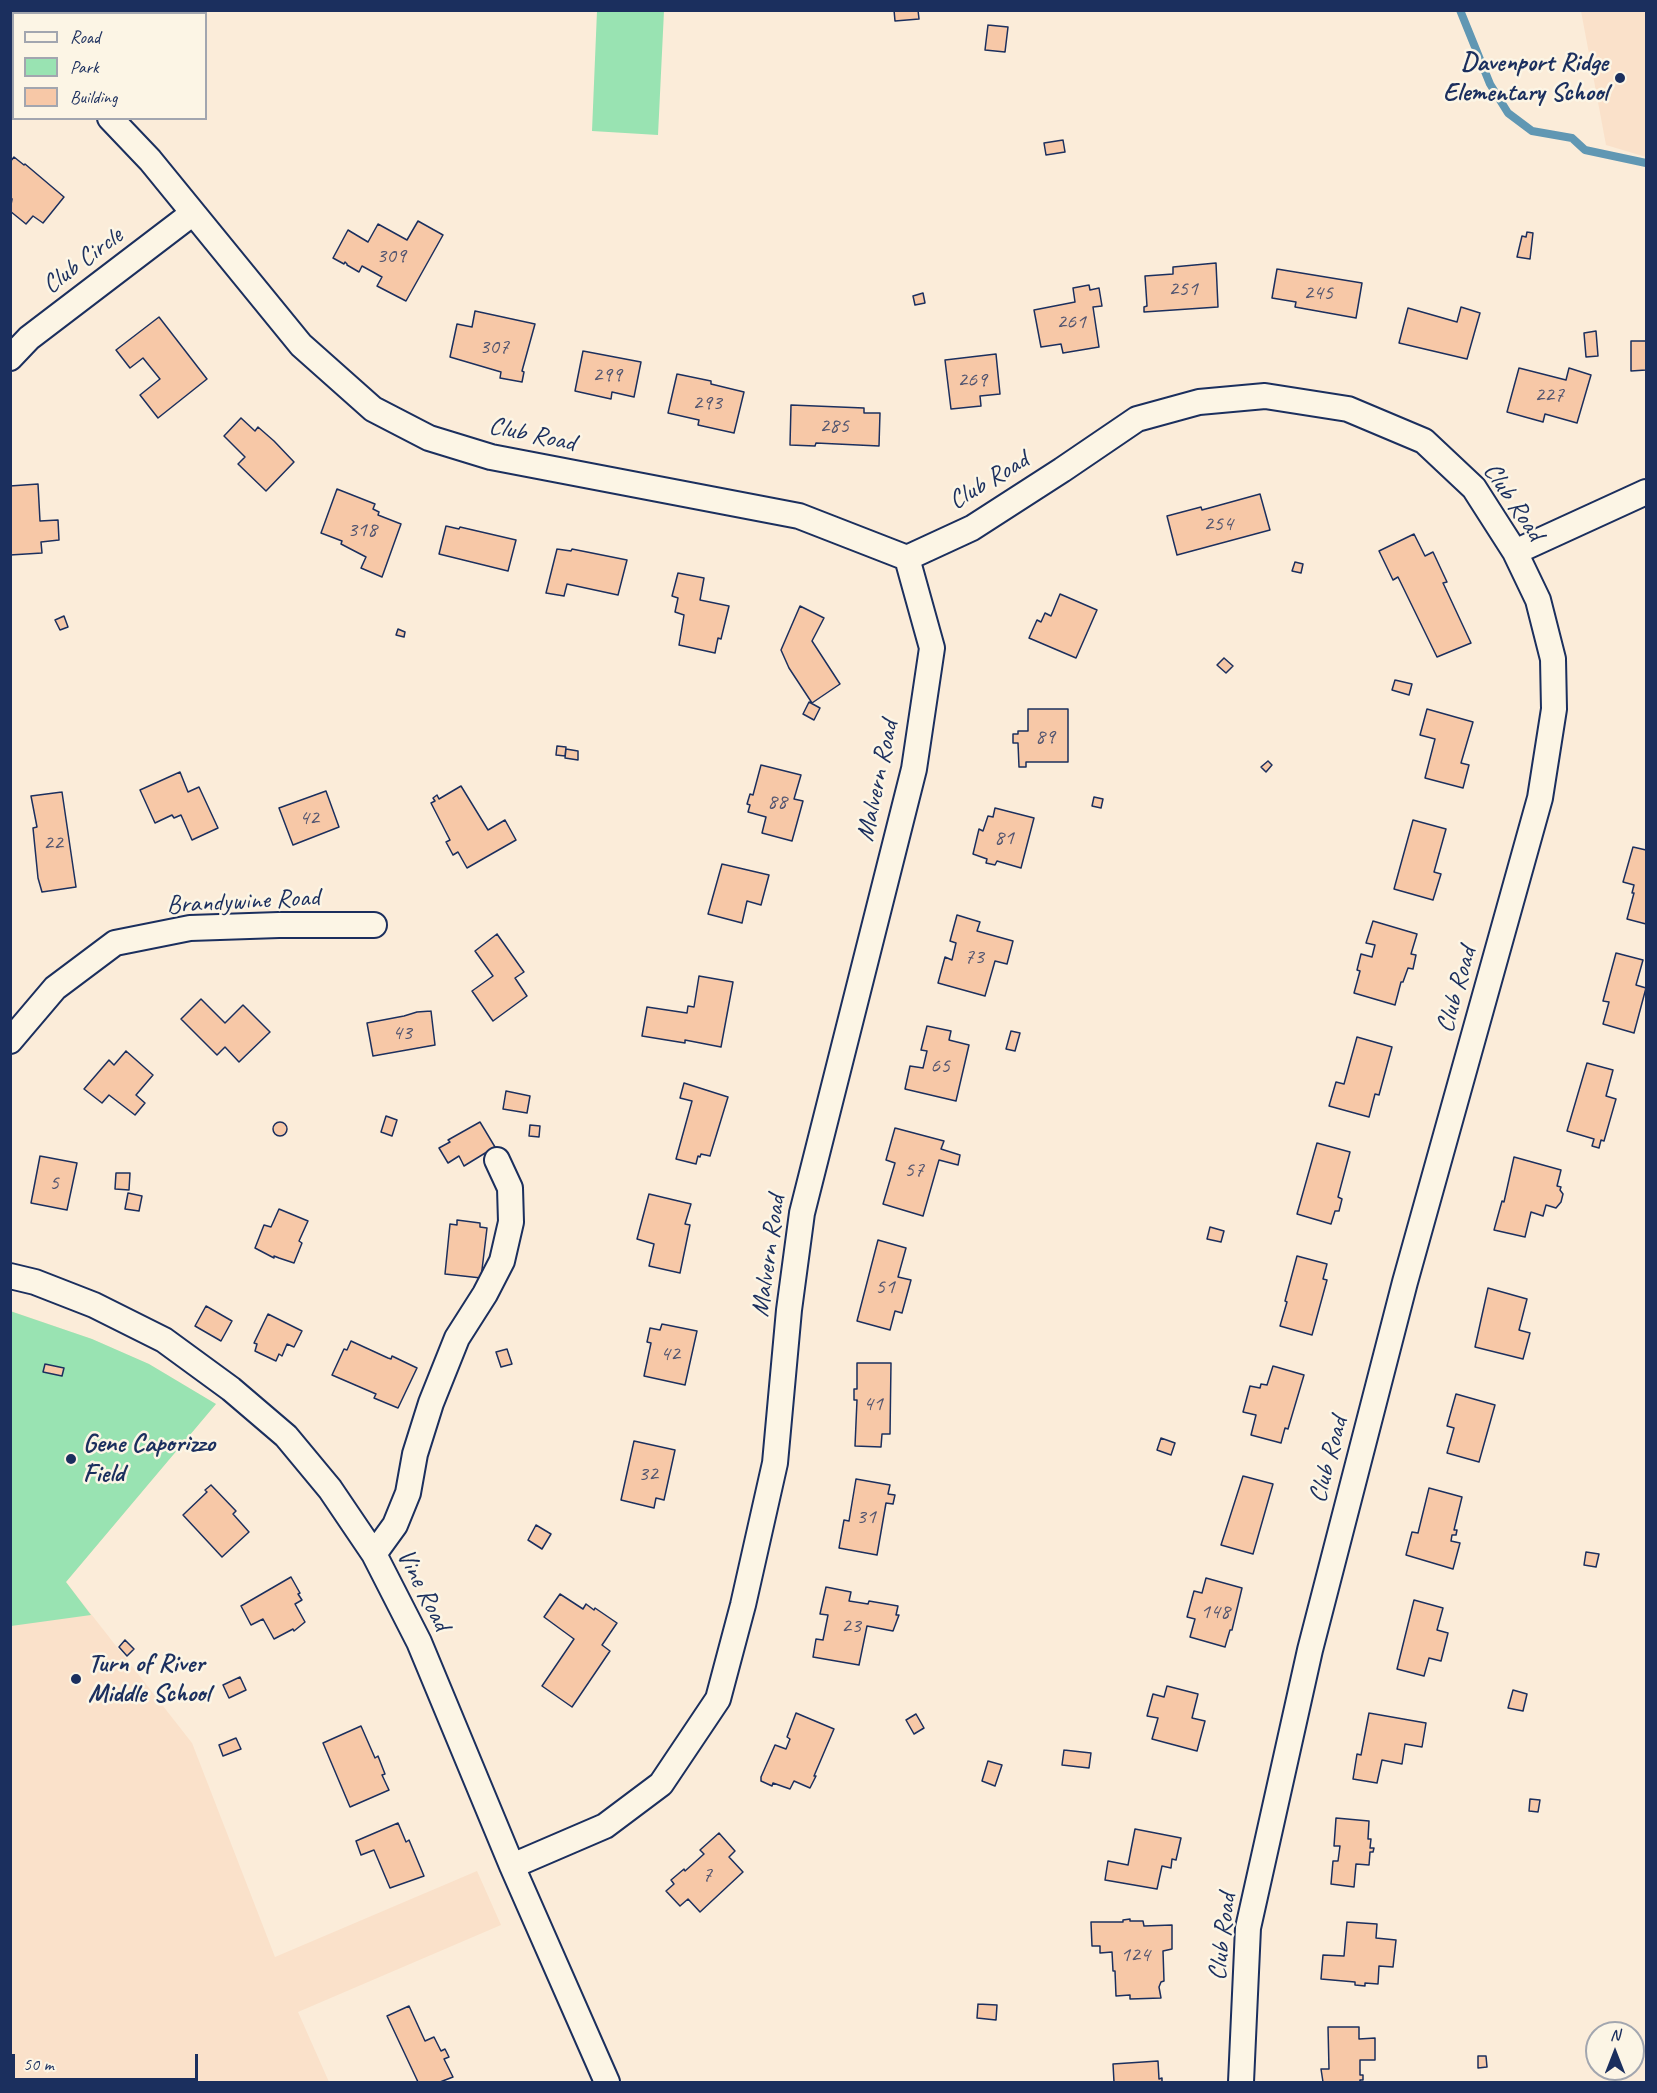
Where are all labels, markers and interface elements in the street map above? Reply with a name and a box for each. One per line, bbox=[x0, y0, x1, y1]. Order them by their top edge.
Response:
legend bbox=[12, 12, 207, 120]
text: Road bbox=[70, 26, 100, 48]
place label: Davenport Ridge Elementary School bbox=[1443, 47, 1608, 108]
text: Park bbox=[70, 56, 99, 78]
marker: Davenport Ridge Elementary School bbox=[1613, 71, 1627, 85]
text: Building bbox=[70, 86, 117, 108]
street label: Club Circle bbox=[37, 221, 129, 301]
house number: 309 bbox=[376, 243, 406, 269]
house number: 251 bbox=[1168, 276, 1198, 302]
house number: 245 bbox=[1303, 280, 1333, 306]
house number: 261 bbox=[1056, 309, 1086, 335]
house number: 307 bbox=[479, 334, 509, 360]
house number: 299 bbox=[592, 362, 622, 388]
house number: 269 bbox=[957, 367, 987, 393]
house number: 227 bbox=[1534, 382, 1564, 408]
house number: 293 bbox=[692, 390, 722, 416]
street label: Club Road bbox=[486, 411, 578, 459]
house number: 285 bbox=[819, 413, 849, 439]
street label: Club Road bbox=[943, 445, 1035, 517]
street label: Club Road bbox=[1476, 457, 1550, 547]
house number: 254 bbox=[1203, 511, 1233, 537]
house number: 318 bbox=[347, 517, 377, 543]
street label: Malvern Road bbox=[850, 718, 906, 844]
house number: 89 bbox=[1035, 724, 1055, 750]
house number: 88 bbox=[767, 789, 787, 815]
house number: 42 bbox=[299, 805, 319, 831]
house number: 81 bbox=[994, 825, 1014, 851]
house number: 22 bbox=[43, 830, 63, 856]
street label: Brandywine Road bbox=[166, 882, 320, 922]
house number: 73 bbox=[964, 944, 984, 970]
street label: Club Road bbox=[1430, 944, 1484, 1036]
house number: 43 bbox=[392, 1020, 412, 1046]
house number: 65 bbox=[930, 1053, 950, 1079]
house number: 57 bbox=[904, 1157, 924, 1183]
house number: 5 bbox=[49, 1170, 59, 1196]
street label: Malvern Road bbox=[745, 1193, 793, 1319]
house number: 51 bbox=[875, 1274, 895, 1300]
house number: 42 bbox=[660, 1341, 680, 1367]
house number: 41 bbox=[863, 1391, 883, 1417]
street label: Club Road bbox=[1303, 1414, 1355, 1506]
place label: Gene Caporizzo Field bbox=[83, 1428, 215, 1490]
marker: Gene Caporizzo Field bbox=[64, 1452, 78, 1466]
house number: 32 bbox=[638, 1461, 658, 1487]
house number: 31 bbox=[856, 1504, 876, 1530]
street label: Vine Road bbox=[389, 1544, 457, 1636]
house number: 148 bbox=[1200, 1599, 1230, 1625]
house number: 23 bbox=[841, 1613, 861, 1639]
place label: Turn of River Middle School bbox=[88, 1648, 210, 1709]
marker: Turn of River Middle School bbox=[69, 1672, 83, 1686]
house number: 7 bbox=[702, 1862, 712, 1888]
street label: Club Road bbox=[1202, 1892, 1244, 1982]
house number: 124 bbox=[1120, 1942, 1150, 1968]
north arrow bbox=[1585, 2021, 1645, 2081]
text: N bbox=[1610, 2025, 1620, 2045]
scale bar bbox=[15, 2042, 201, 2080]
text: 50 m bbox=[23, 2053, 54, 2075]

